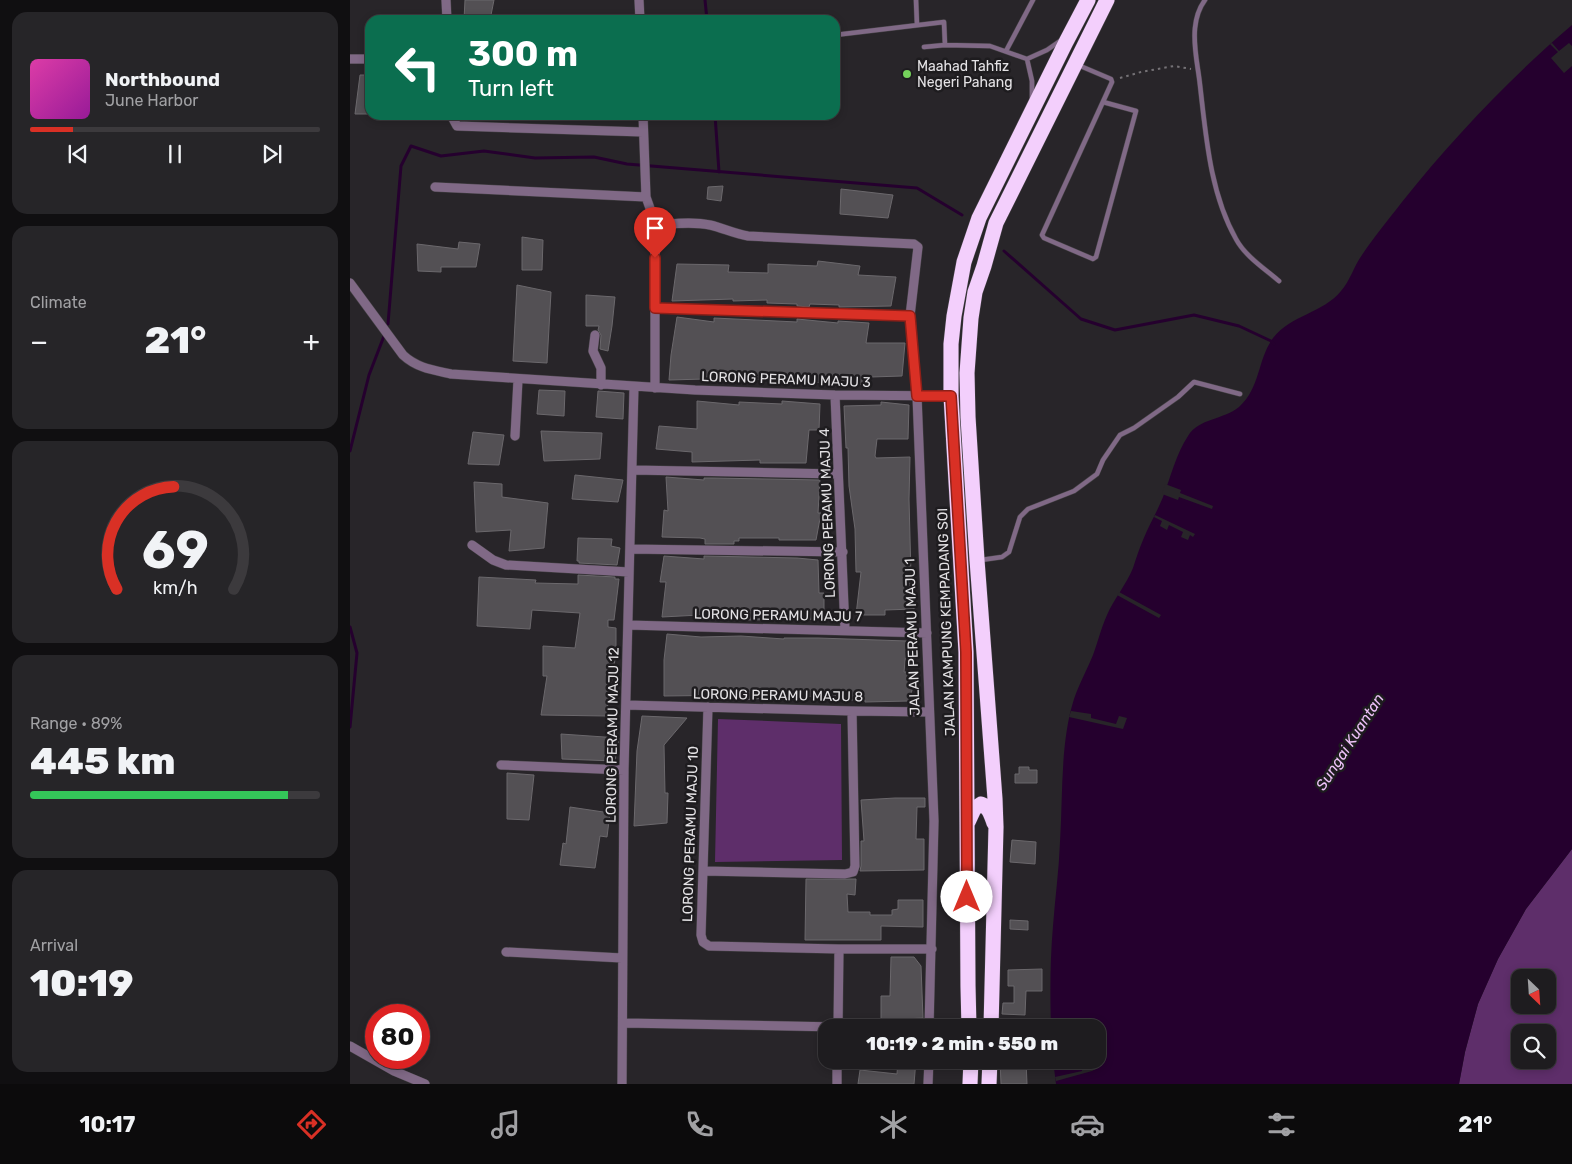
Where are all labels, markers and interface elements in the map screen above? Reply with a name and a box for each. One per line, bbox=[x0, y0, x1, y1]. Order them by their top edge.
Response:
text: 300 m bbox=[468, 33, 578, 75]
icon: left bbox=[385, 35, 450, 100]
place label: Maahad Tahfiz Negeri Pahang bbox=[917, 58, 1013, 91]
text: Northbound bbox=[105, 68, 220, 91]
marker: Maahad Tahfiz Negeri Pahang bbox=[901, 68, 913, 80]
text: Turn left bbox=[468, 75, 554, 102]
text: June Harbor bbox=[105, 91, 198, 110]
icon: previous bbox=[64, 140, 92, 168]
icon: pause bbox=[161, 140, 189, 168]
icon: next bbox=[258, 140, 286, 168]
pin bbox=[634, 207, 676, 258]
icon: arrive bbox=[641, 214, 669, 242]
text: Climate bbox=[30, 293, 87, 312]
text: 21° bbox=[145, 317, 206, 363]
text: − bbox=[30, 325, 48, 358]
text: + bbox=[303, 325, 320, 358]
street label: LORONG PERAMU MAJU 3 bbox=[701, 368, 871, 391]
street label: LORONG PERAMU MAJU 4 bbox=[816, 427, 839, 598]
street label: JALAN KAMPUNG KEMPADANG SOI bbox=[934, 508, 959, 736]
text: 69 bbox=[141, 519, 209, 581]
street label: JALAN PERAMU MAJU 1 bbox=[901, 558, 924, 716]
text: km/h bbox=[153, 577, 197, 598]
street label: LORONG PERAMU MAJU 7 bbox=[694, 606, 862, 625]
street label: LORONG PERAMU MAJU 12 bbox=[602, 647, 623, 823]
street label: LORONG PERAMU MAJU 8 bbox=[693, 686, 863, 705]
water label: Sungai Kuantan bbox=[1312, 690, 1388, 794]
text: Range · 89% bbox=[30, 714, 122, 733]
text: 445 km bbox=[30, 738, 175, 784]
street label: LORONG PERAMU MAJU 10 bbox=[679, 746, 702, 922]
position arrow bbox=[940, 870, 992, 922]
text: Arrival bbox=[30, 936, 78, 955]
text: 10:19 bbox=[30, 960, 133, 1006]
north arrow bbox=[1511, 969, 1556, 1014]
map controls bbox=[1511, 969, 1556, 1069]
speed limit sign: 80 bbox=[365, 1004, 430, 1069]
button: search bbox=[1511, 1024, 1556, 1069]
text: 10:19 · 2 min · 550 m bbox=[866, 1032, 1058, 1055]
icon: directions bbox=[294, 1107, 329, 1142]
icon: music bbox=[488, 1107, 523, 1142]
icon: phone bbox=[682, 1107, 717, 1142]
icon: climate bbox=[876, 1107, 911, 1142]
icon: car bbox=[1070, 1107, 1105, 1142]
icon: filters bbox=[1264, 1107, 1299, 1142]
text: 10:17 bbox=[79, 1111, 135, 1138]
text: 21° bbox=[1458, 1111, 1492, 1138]

